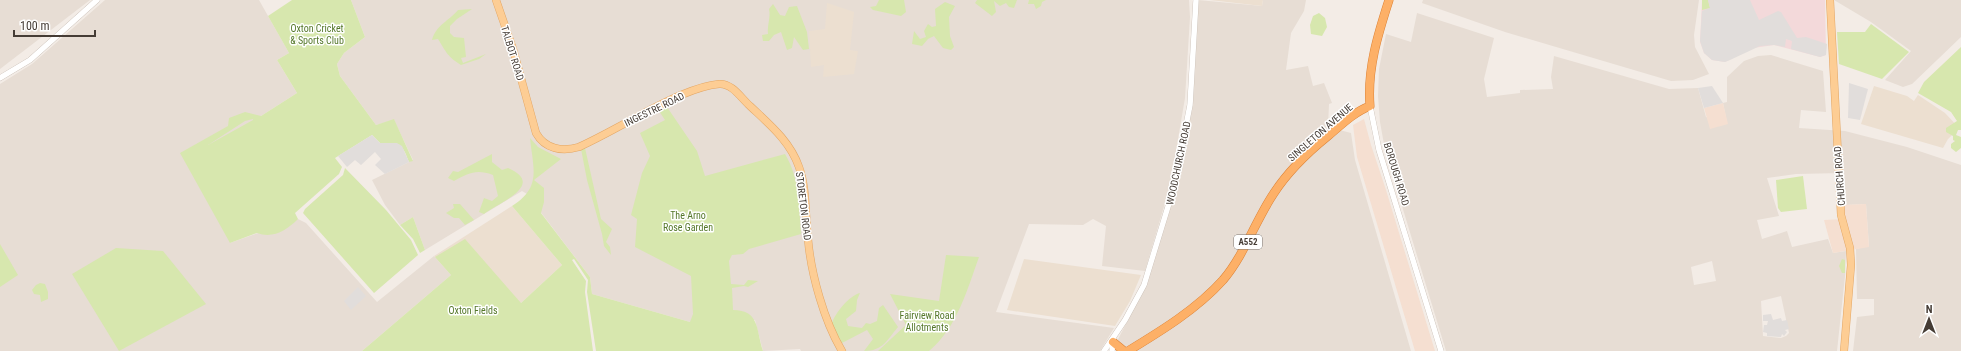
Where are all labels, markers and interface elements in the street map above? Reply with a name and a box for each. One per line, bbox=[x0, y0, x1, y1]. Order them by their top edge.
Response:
scale bar bbox=[14, 12, 95, 38]
text: 100 m bbox=[20, 19, 50, 33]
park label: Oxton Cricket & Sports Club bbox=[290, 23, 344, 46]
street label: TALBOT ROAD bbox=[499, 24, 526, 82]
street label: INGESTRE ROAD bbox=[622, 90, 686, 129]
street label: SINGLETON AVENUE bbox=[1286, 101, 1355, 163]
street label: WOODCHURCH ROAD bbox=[1164, 120, 1193, 206]
street label: BOROUGH ROAD bbox=[1382, 141, 1411, 207]
street label: CHURCH ROAD bbox=[1832, 146, 1847, 206]
street label: STORETON ROAD bbox=[794, 171, 813, 241]
park label: The Arno Rose Garden bbox=[663, 210, 713, 233]
road number: A552 bbox=[1234, 235, 1262, 249]
north arrow bbox=[1909, 299, 1949, 339]
text: N bbox=[1926, 303, 1933, 316]
park label: Oxton Fields bbox=[448, 305, 498, 316]
park label: Fairview Road Allotments bbox=[900, 310, 955, 333]

